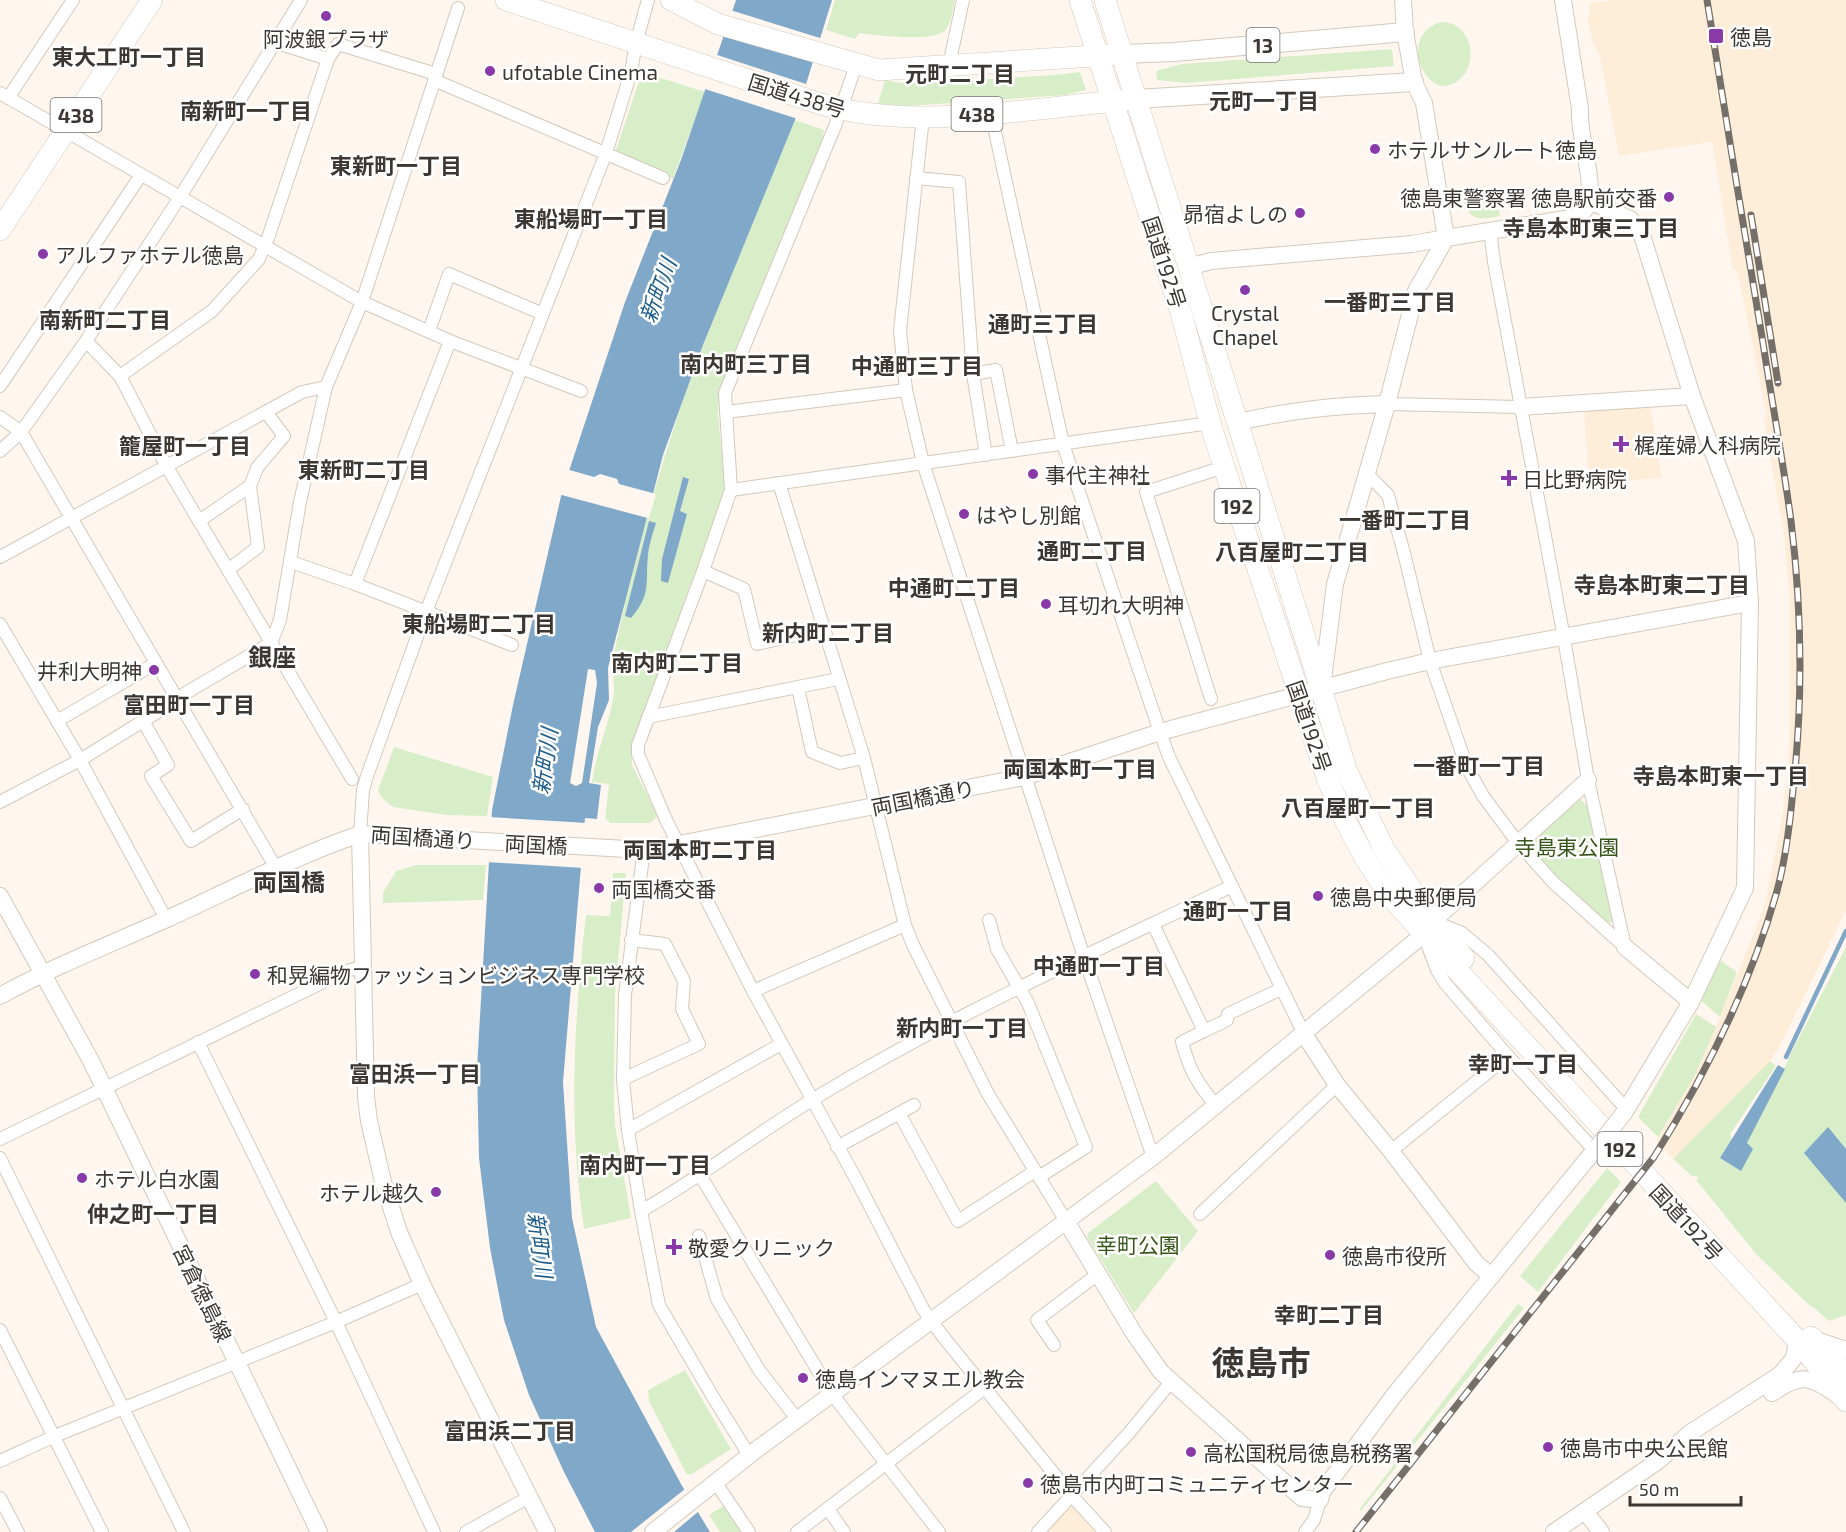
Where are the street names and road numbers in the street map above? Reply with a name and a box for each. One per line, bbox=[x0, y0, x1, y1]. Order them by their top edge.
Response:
road number: 13 bbox=[1246, 28, 1280, 62]
street label: 国道438号 bbox=[745, 68, 849, 122]
road number: 438 bbox=[952, 97, 1002, 131]
road number: 438 bbox=[50, 98, 101, 132]
street label: 国道192号 bbox=[1138, 213, 1192, 311]
road number: 192 bbox=[1214, 489, 1260, 523]
street label: 国道192号 bbox=[1283, 677, 1337, 775]
street label: 両国橋通り bbox=[869, 775, 977, 819]
street label: 両国橋通り bbox=[370, 821, 476, 853]
street label: 両国橋 bbox=[504, 830, 568, 858]
road number: 192 bbox=[1598, 1132, 1642, 1166]
street label: 国道192号 bbox=[1645, 1179, 1729, 1265]
street label: 宮倉徳島線 bbox=[169, 1240, 237, 1346]

